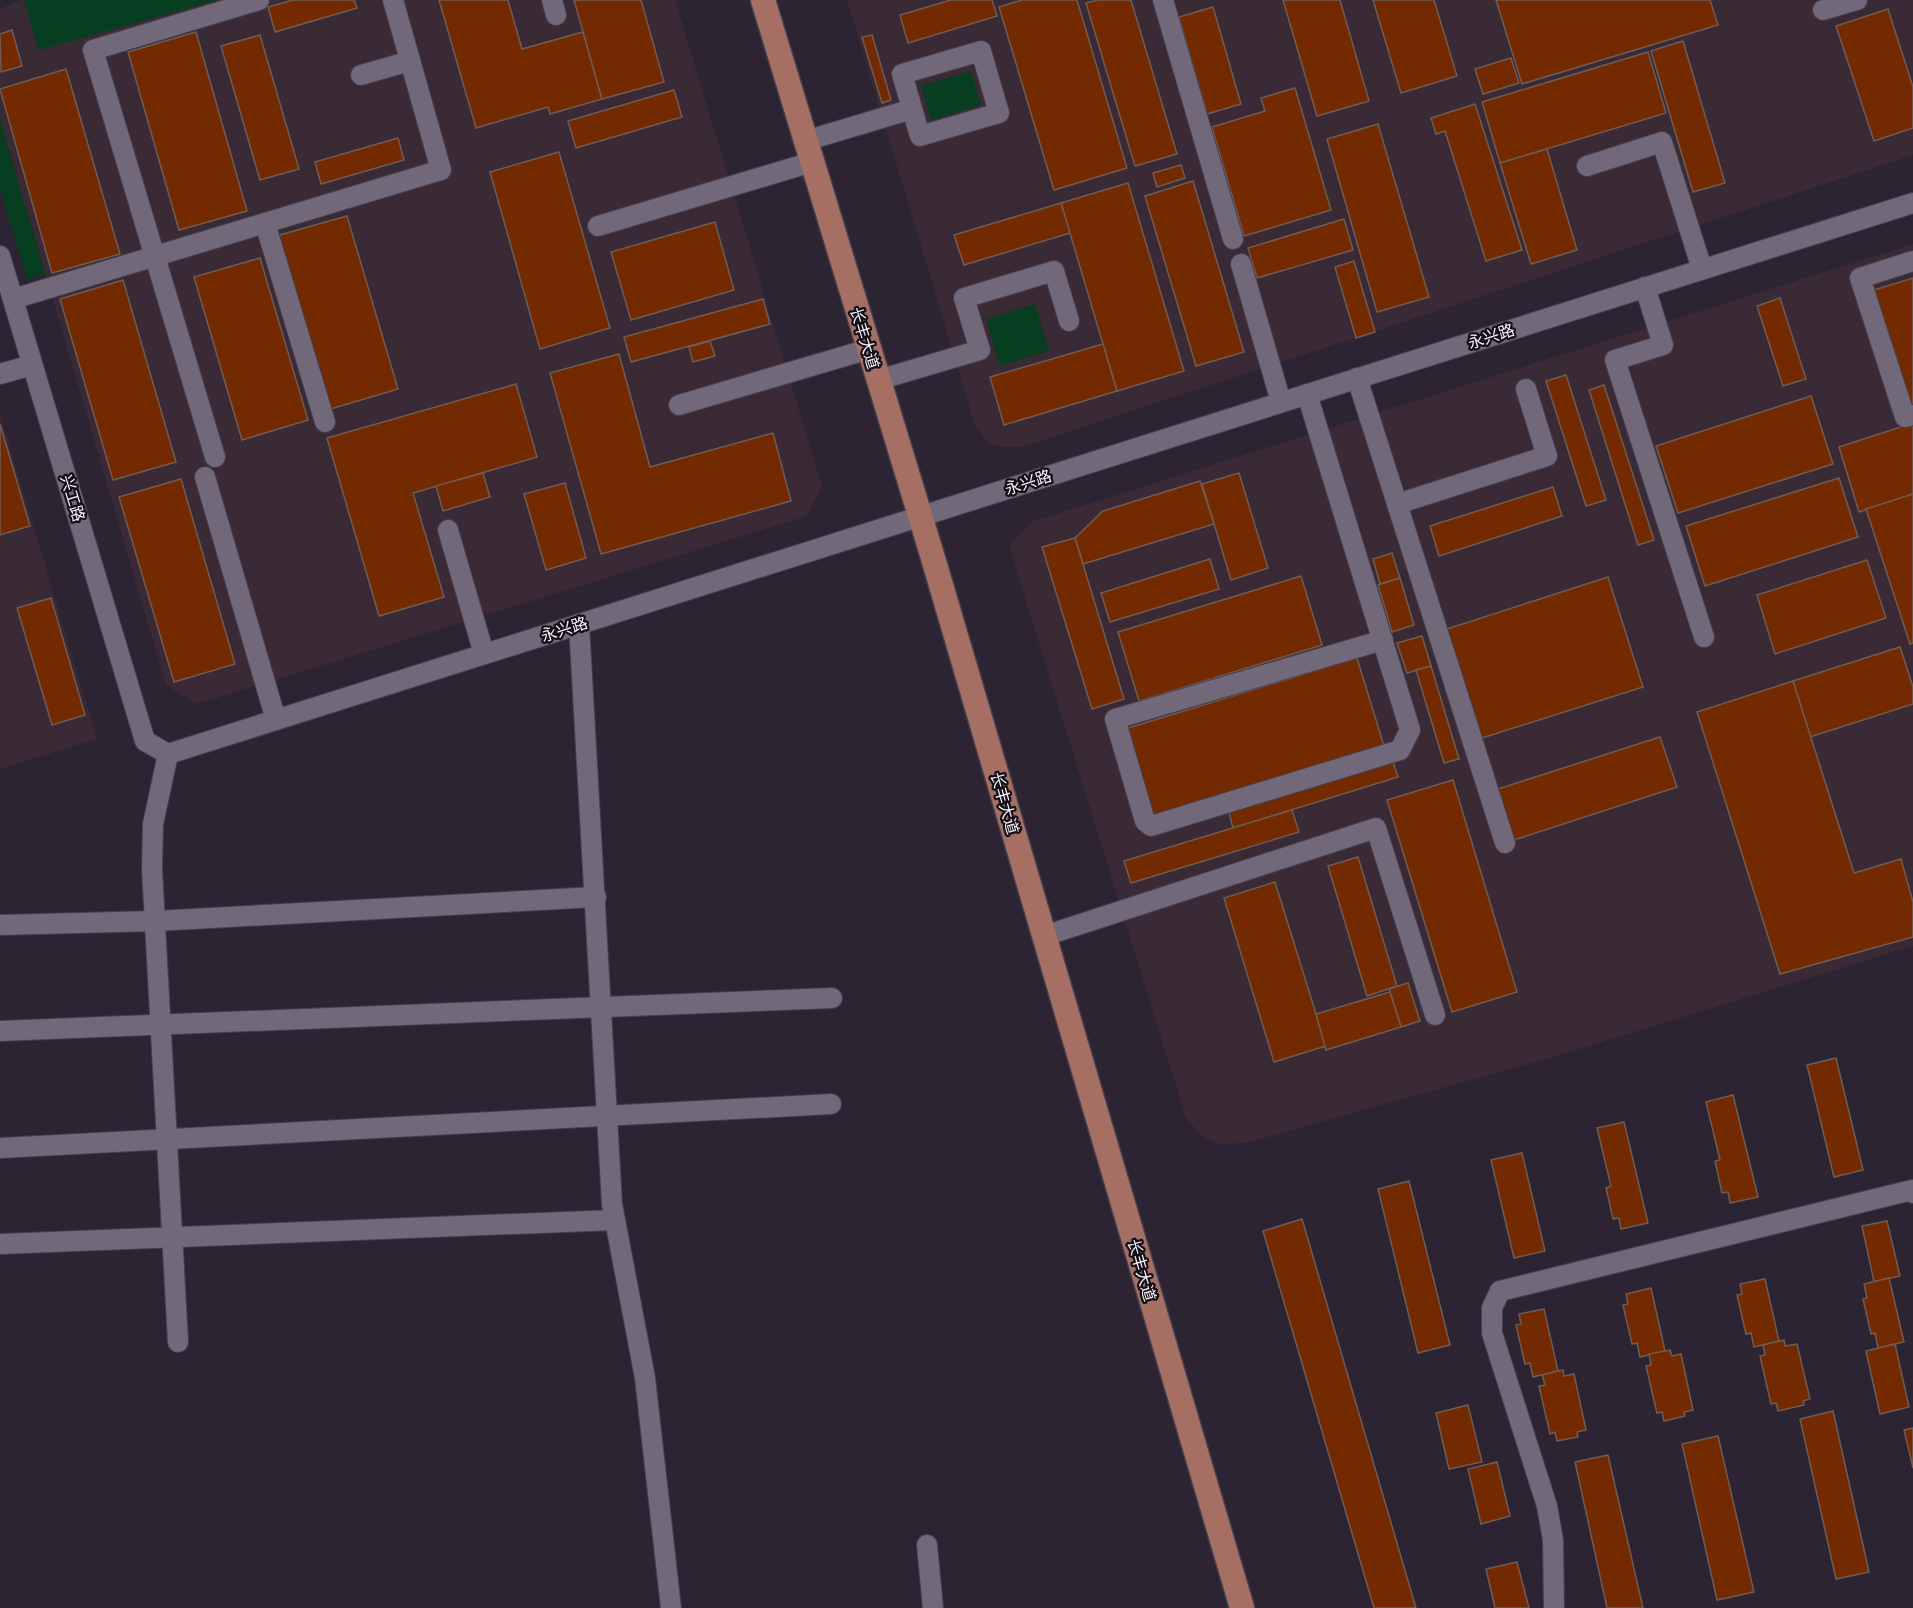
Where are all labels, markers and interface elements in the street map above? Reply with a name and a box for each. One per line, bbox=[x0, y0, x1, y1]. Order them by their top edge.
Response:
street label: 长丰大道 bbox=[846, 304, 884, 372]
street label: 永兴路 bbox=[1465, 319, 1517, 353]
street label: 永兴路 bbox=[1002, 465, 1054, 499]
street label: 兴工路 bbox=[56, 472, 90, 524]
street label: 永兴路 bbox=[538, 612, 590, 646]
street label: 长丰大道 bbox=[987, 769, 1023, 837]
street label: 长丰大道 bbox=[1124, 1236, 1160, 1304]

